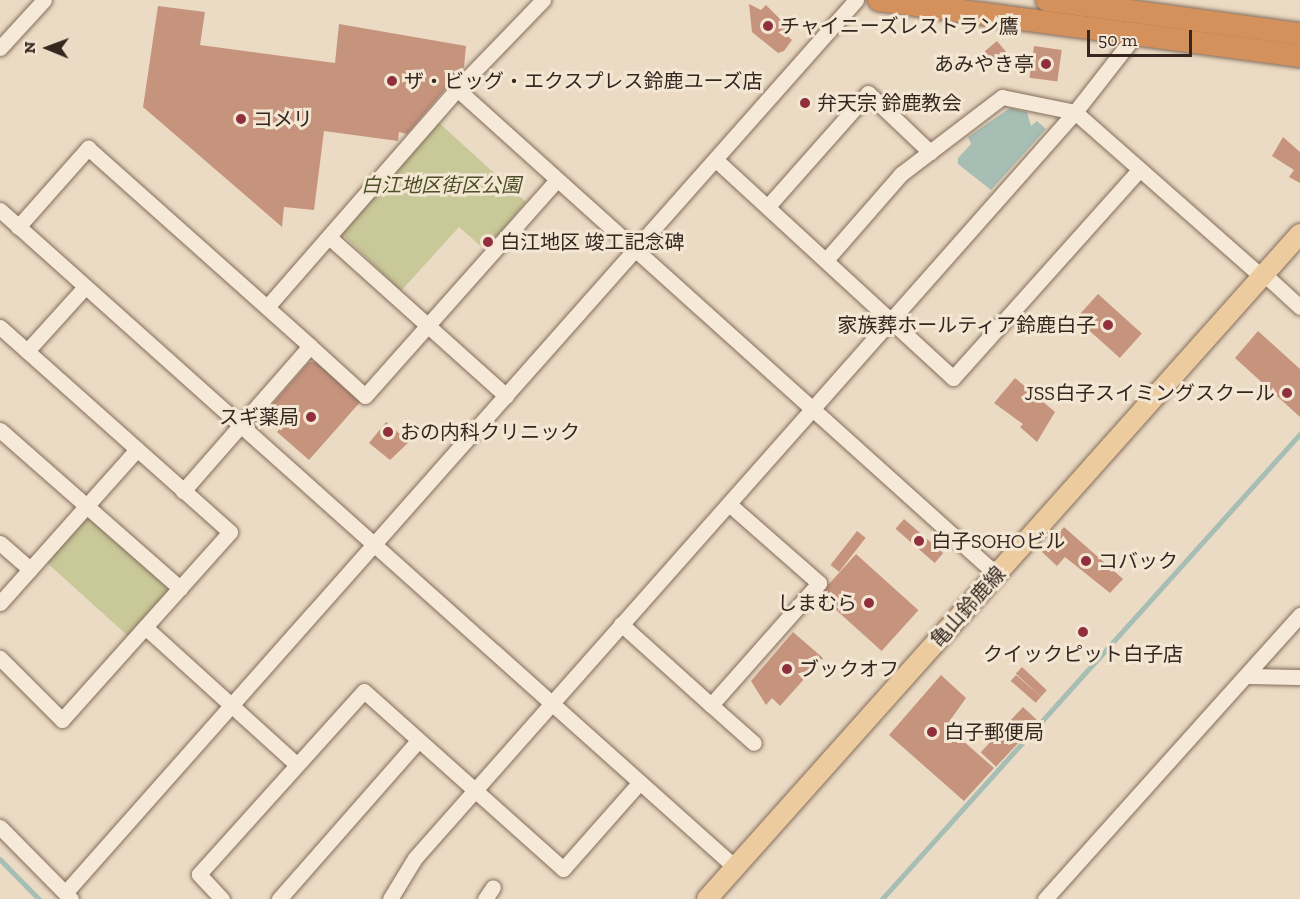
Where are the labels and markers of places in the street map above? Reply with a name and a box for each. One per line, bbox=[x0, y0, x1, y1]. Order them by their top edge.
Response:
place label: チャイニーズレストラン鷹 bbox=[780, 14, 1020, 38]
marker: チャイニーズレストラン鷹 bbox=[761, 19, 775, 33]
place label: あみやき亭 bbox=[934, 52, 1034, 76]
marker: あみやき亭 bbox=[1039, 57, 1053, 71]
place label: ザ・ビッグ・エクスプレス鈴鹿ユーズ店 bbox=[404, 69, 764, 93]
marker: ザ・ビッグ・エクスプレス鈴鹿ユーズ店 bbox=[385, 74, 399, 88]
place label: 弁天宗 鈴鹿教会 bbox=[817, 91, 962, 115]
marker: 弁天宗 鈴鹿教会 bbox=[798, 96, 812, 110]
place label: コメリ bbox=[253, 107, 313, 131]
marker: コメリ bbox=[234, 112, 248, 126]
place label: 白江地区 竣工記念碑 bbox=[500, 230, 685, 254]
marker: 白江地区 竣工記念碑 bbox=[481, 235, 495, 249]
place label: 家族葬ホールティア鈴鹿白子 bbox=[836, 313, 1096, 337]
marker: 家族葬ホールティア鈴鹿白子 bbox=[1101, 318, 1115, 332]
place label: JSS白子スイミングスクール bbox=[1025, 381, 1275, 405]
marker: JSS白子スイミングスクール bbox=[1280, 386, 1294, 400]
place label: スギ薬局 bbox=[219, 405, 299, 429]
marker: スギ薬局 bbox=[304, 410, 318, 424]
place label: おの内科クリニック bbox=[400, 420, 580, 444]
marker: おの内科クリニック bbox=[381, 425, 395, 439]
place label: 白子SOHOビル bbox=[931, 529, 1065, 553]
marker: 白子SOHOビル bbox=[912, 534, 926, 548]
place label: コバック bbox=[1098, 549, 1178, 573]
marker: コバック bbox=[1079, 554, 1093, 568]
place label: しまむら bbox=[777, 591, 857, 615]
marker: しまむら bbox=[862, 596, 876, 610]
marker: クイックピット白子店 bbox=[1076, 625, 1090, 639]
place label: クイックピット白子店 bbox=[983, 642, 1183, 666]
place label: ブックオフ bbox=[799, 657, 899, 681]
marker: ブックオフ bbox=[780, 662, 794, 676]
place label: 白子郵便局 bbox=[944, 720, 1044, 744]
marker: 白子郵便局 bbox=[925, 725, 939, 739]

